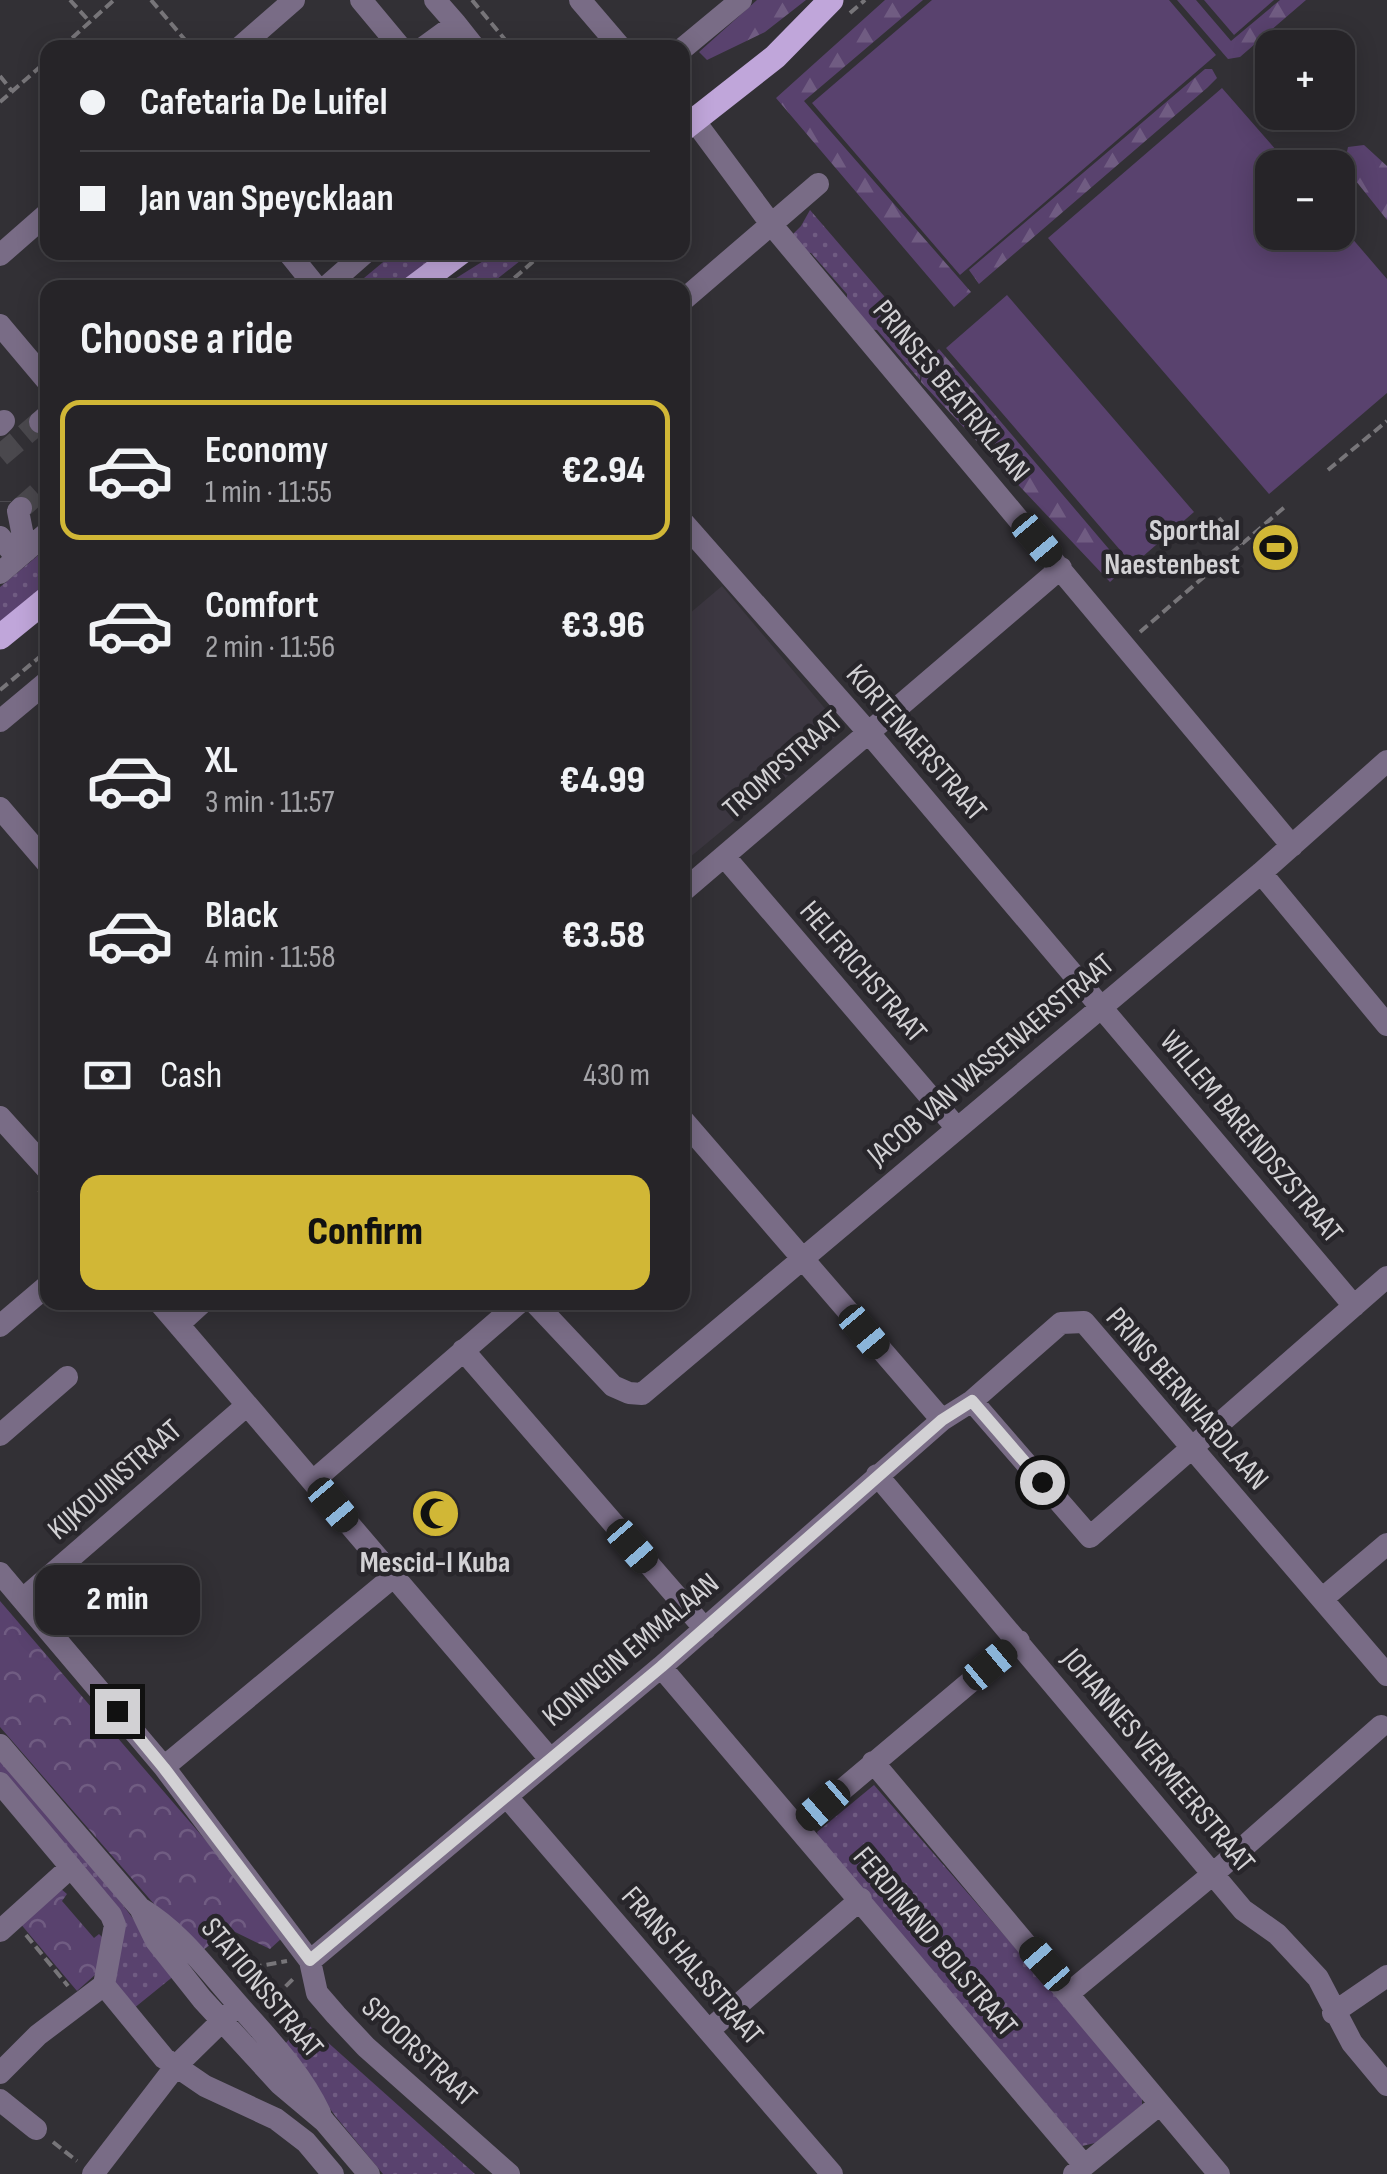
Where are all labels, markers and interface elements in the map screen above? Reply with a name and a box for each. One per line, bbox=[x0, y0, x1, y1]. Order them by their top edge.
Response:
map controls bbox=[1255, 30, 1355, 250]
button: + bbox=[1255, 30, 1355, 130]
text: Cafetaria De Luifel bbox=[140, 80, 387, 125]
button: − bbox=[1255, 150, 1355, 250]
text: Jan van Speycklaan bbox=[140, 176, 394, 221]
street label: PRINSES BEATRIXLAAN bbox=[865, 293, 1037, 489]
text: Choose a ride bbox=[80, 312, 293, 367]
icon: car bbox=[85, 425, 175, 515]
text: Economy bbox=[205, 428, 328, 473]
text: €2.94 bbox=[562, 448, 645, 493]
text: 1 min · 11:55 bbox=[205, 473, 332, 512]
car bbox=[1006, 507, 1068, 573]
place label: Sporthal Naestenbest bbox=[1104, 513, 1240, 583]
sports icon: Sporthal Naestenbest bbox=[1249, 522, 1301, 574]
icon: car bbox=[85, 580, 175, 670]
text: Comfort bbox=[205, 583, 319, 628]
text: €3.96 bbox=[561, 603, 645, 648]
text: 2 min · 11:56 bbox=[205, 628, 335, 667]
street label: KORTENAERSTRAAT bbox=[838, 657, 994, 829]
street label: TROMPSTRAAT bbox=[716, 703, 850, 827]
icon: car bbox=[85, 735, 175, 825]
text: XL bbox=[205, 738, 238, 783]
text: €4.99 bbox=[560, 758, 645, 803]
text: 3 min · 11:57 bbox=[205, 783, 334, 822]
icon: car bbox=[85, 890, 175, 980]
text: Black bbox=[205, 893, 278, 938]
street label: HELFRICHSTRAAT bbox=[792, 894, 934, 1050]
text: €3.58 bbox=[562, 913, 645, 958]
text: 4 min · 11:58 bbox=[205, 938, 336, 977]
street label: JACOB VAN WASSENAERSTRAAT bbox=[860, 946, 1122, 1174]
street label: WILLEM BARENDSZSTRAAT bbox=[1152, 1024, 1350, 1250]
icon: cash bbox=[80, 1048, 135, 1103]
text: Cash bbox=[160, 1053, 222, 1098]
text: 430 m bbox=[583, 1056, 650, 1095]
button: Confirm bbox=[80, 1175, 650, 1290]
car bbox=[833, 1299, 895, 1365]
street label: PRINS BERNHARDLAAN bbox=[1098, 1300, 1276, 1498]
street label: KIJKDUINSTRAAT bbox=[41, 1412, 189, 1548]
route start bbox=[1020, 1460, 1065, 1505]
car bbox=[302, 1472, 364, 1538]
mosque icon: Mescid-I Kuba bbox=[409, 1488, 461, 1540]
car bbox=[601, 1514, 663, 1578]
place label: Mescid-I Kuba bbox=[360, 1545, 510, 1581]
callout: 2 min bbox=[34, 1566, 200, 1636]
street label: KONINGIN EMMALAAN bbox=[535, 1566, 727, 1734]
text: 2 min bbox=[86, 1580, 149, 1619]
car bbox=[957, 1634, 1023, 1696]
street label: JOHANNES VERMEERSTRAAT bbox=[1053, 1641, 1262, 1880]
route end bbox=[95, 1689, 140, 1734]
car bbox=[791, 1774, 855, 1836]
street label: FERDINAND BOLSTRAAT bbox=[845, 1840, 1025, 2044]
street label: FRANS HALSSTRAAT bbox=[613, 1879, 771, 2053]
street label: STATIONSSTRAAT bbox=[193, 1911, 331, 2065]
car bbox=[1014, 1932, 1076, 1996]
street label: SPOORSTRAAT bbox=[354, 1990, 484, 2114]

